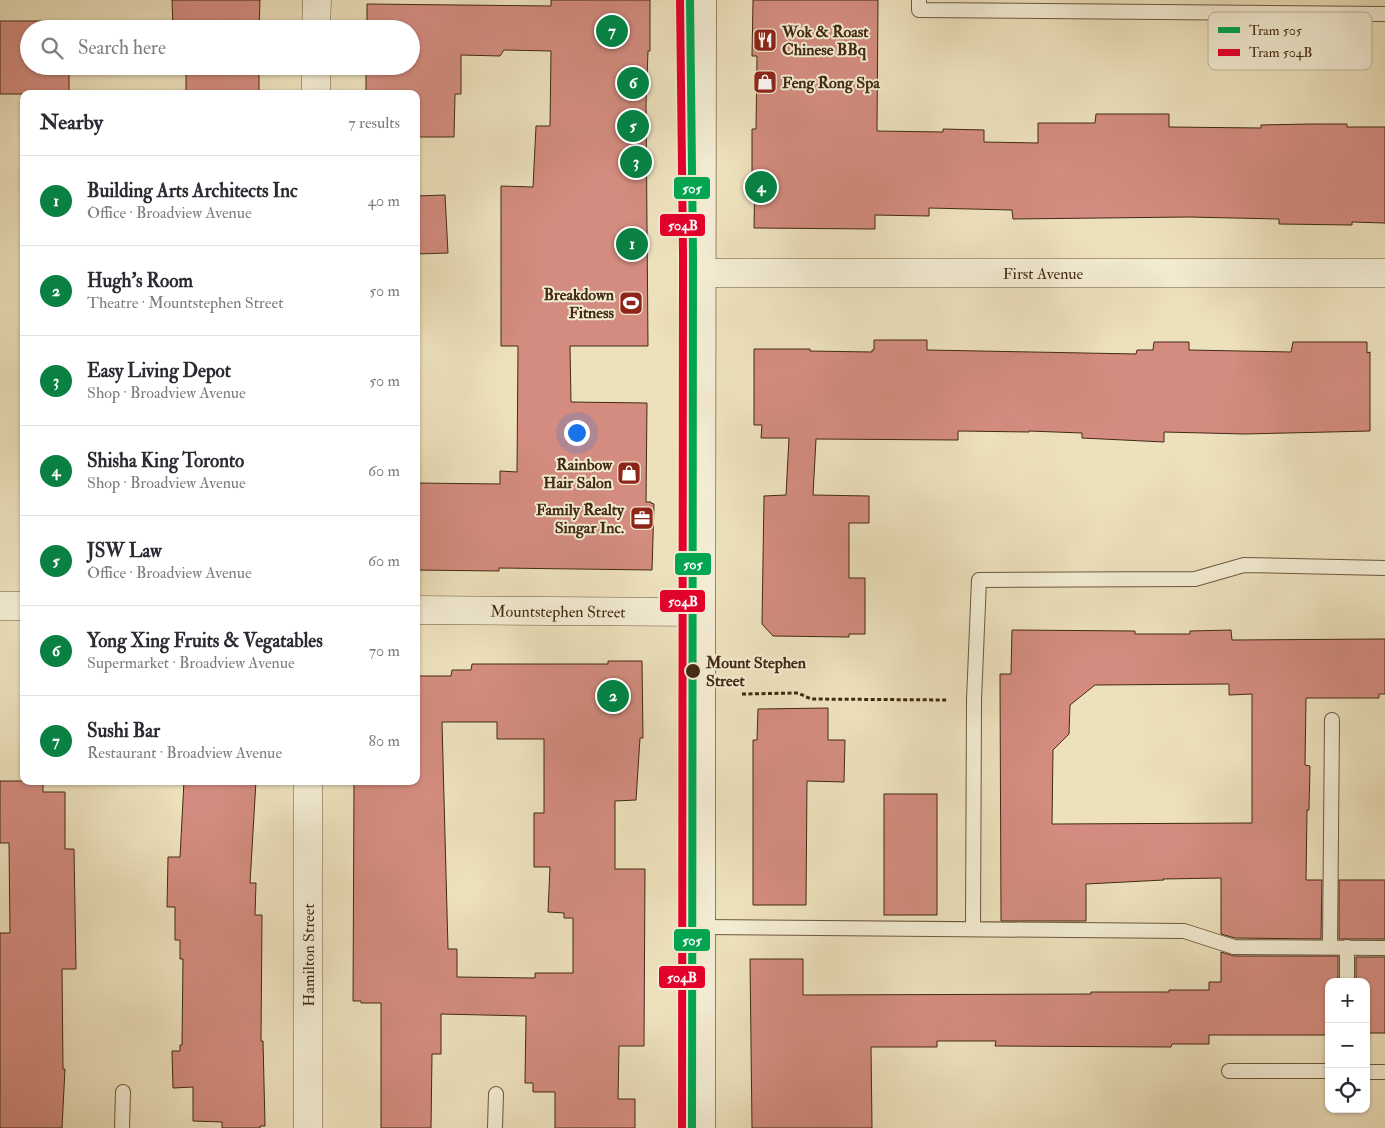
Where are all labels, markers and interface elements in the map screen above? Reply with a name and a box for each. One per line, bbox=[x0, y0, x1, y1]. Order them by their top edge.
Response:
pin: 7 bbox=[596, 12, 628, 50]
legend bbox=[1208, 12, 1372, 70]
search box bbox=[20, 20, 420, 75]
place label: Wok & Roast Chinese BBq bbox=[781, 22, 869, 61]
text: Tram 505 bbox=[1249, 22, 1303, 39]
restaurant icon: Wok & Roast Chinese BBq bbox=[752, 27, 778, 53]
icon: search bbox=[38, 34, 66, 62]
text: Search here bbox=[78, 36, 166, 60]
text: Tram 504B bbox=[1249, 44, 1313, 61]
pin: 6 bbox=[617, 64, 649, 102]
shop icon: Feng Rong Spa bbox=[752, 69, 778, 95]
place label: Feng Rong Spa bbox=[782, 73, 880, 94]
pin: 5 bbox=[617, 107, 649, 145]
text: Nearby bbox=[40, 109, 103, 136]
text: 7 results bbox=[348, 113, 400, 133]
pin: 3 bbox=[620, 143, 652, 181]
pin: 4 bbox=[745, 168, 777, 206]
line badge: 505 bbox=[673, 176, 711, 200]
text: Building Arts Architects Inc bbox=[87, 179, 298, 203]
text: 505 bbox=[682, 180, 703, 197]
text: 1 bbox=[53, 191, 59, 211]
text: 40 m bbox=[367, 191, 400, 211]
text: Office · Broadview Avenue bbox=[87, 203, 252, 223]
line badge: 504B bbox=[659, 213, 706, 237]
text: 504B bbox=[668, 217, 698, 234]
pin: 1 bbox=[616, 225, 648, 263]
street label: First Avenue bbox=[1003, 264, 1084, 284]
text: Hugh's Room bbox=[87, 269, 193, 293]
text: 2 bbox=[52, 281, 60, 301]
text: 50 m bbox=[369, 281, 400, 301]
place label: Breakdown Fitness bbox=[543, 285, 615, 323]
sports icon: Breakdown Fitness bbox=[618, 290, 644, 316]
text: Theatre · Mountstephen Street bbox=[87, 293, 283, 313]
text: Easy Living Depot bbox=[87, 359, 231, 383]
text: 3 bbox=[53, 371, 59, 391]
text: 50 m bbox=[369, 371, 400, 391]
text: Shop · Broadview Avenue bbox=[87, 383, 246, 403]
your location bbox=[564, 420, 590, 446]
text: Shisha King Toronto bbox=[87, 449, 244, 473]
place label: Rainbow Hair Salon bbox=[543, 455, 613, 493]
shop icon: Rainbow Hair Salon bbox=[616, 460, 642, 486]
text: 4 bbox=[52, 461, 60, 481]
text: 60 m bbox=[368, 461, 400, 481]
text: Shop · Broadview Avenue bbox=[87, 473, 246, 493]
place label: Family Realty Singar Inc. bbox=[536, 500, 625, 539]
office icon: Family Realty Singar Inc. bbox=[629, 505, 655, 531]
text: JSW Law bbox=[87, 539, 162, 563]
text: 5 bbox=[52, 551, 60, 571]
text: 60 m bbox=[368, 551, 400, 571]
line badge: 505 bbox=[674, 552, 712, 576]
text: 505 bbox=[683, 556, 704, 573]
text: Office · Broadview Avenue bbox=[87, 563, 252, 583]
line badge: 504B bbox=[659, 589, 706, 613]
text: 504B bbox=[668, 593, 698, 610]
street label: Mountstephen Street bbox=[490, 602, 626, 623]
text: Yong Xing Fruits & Vegatables bbox=[87, 629, 323, 653]
text: 6 bbox=[52, 641, 60, 661]
text: 70 m bbox=[369, 641, 400, 661]
text: Supermarket · Broadview Avenue bbox=[87, 653, 295, 673]
place label: Mount Stephen Street bbox=[705, 653, 807, 691]
marker: Mount Stephen Street bbox=[684, 662, 702, 680]
pin: 2 bbox=[597, 677, 629, 715]
text: Sushi Bar bbox=[87, 719, 160, 743]
text: 7 bbox=[52, 731, 60, 751]
text: 80 m bbox=[369, 731, 400, 751]
text: Restaurant · Broadview Avenue bbox=[87, 743, 282, 763]
street label: Hamilton Street bbox=[299, 903, 319, 1007]
line badge: 505 bbox=[673, 928, 711, 952]
text: 505 bbox=[682, 932, 703, 949]
line badge: 504B bbox=[658, 965, 706, 989]
text: 504B bbox=[667, 969, 697, 986]
map controls bbox=[1325, 978, 1370, 1113]
button: + bbox=[1325, 978, 1370, 1023]
button: − bbox=[1325, 1023, 1370, 1068]
button: locate bbox=[1325, 1068, 1370, 1113]

